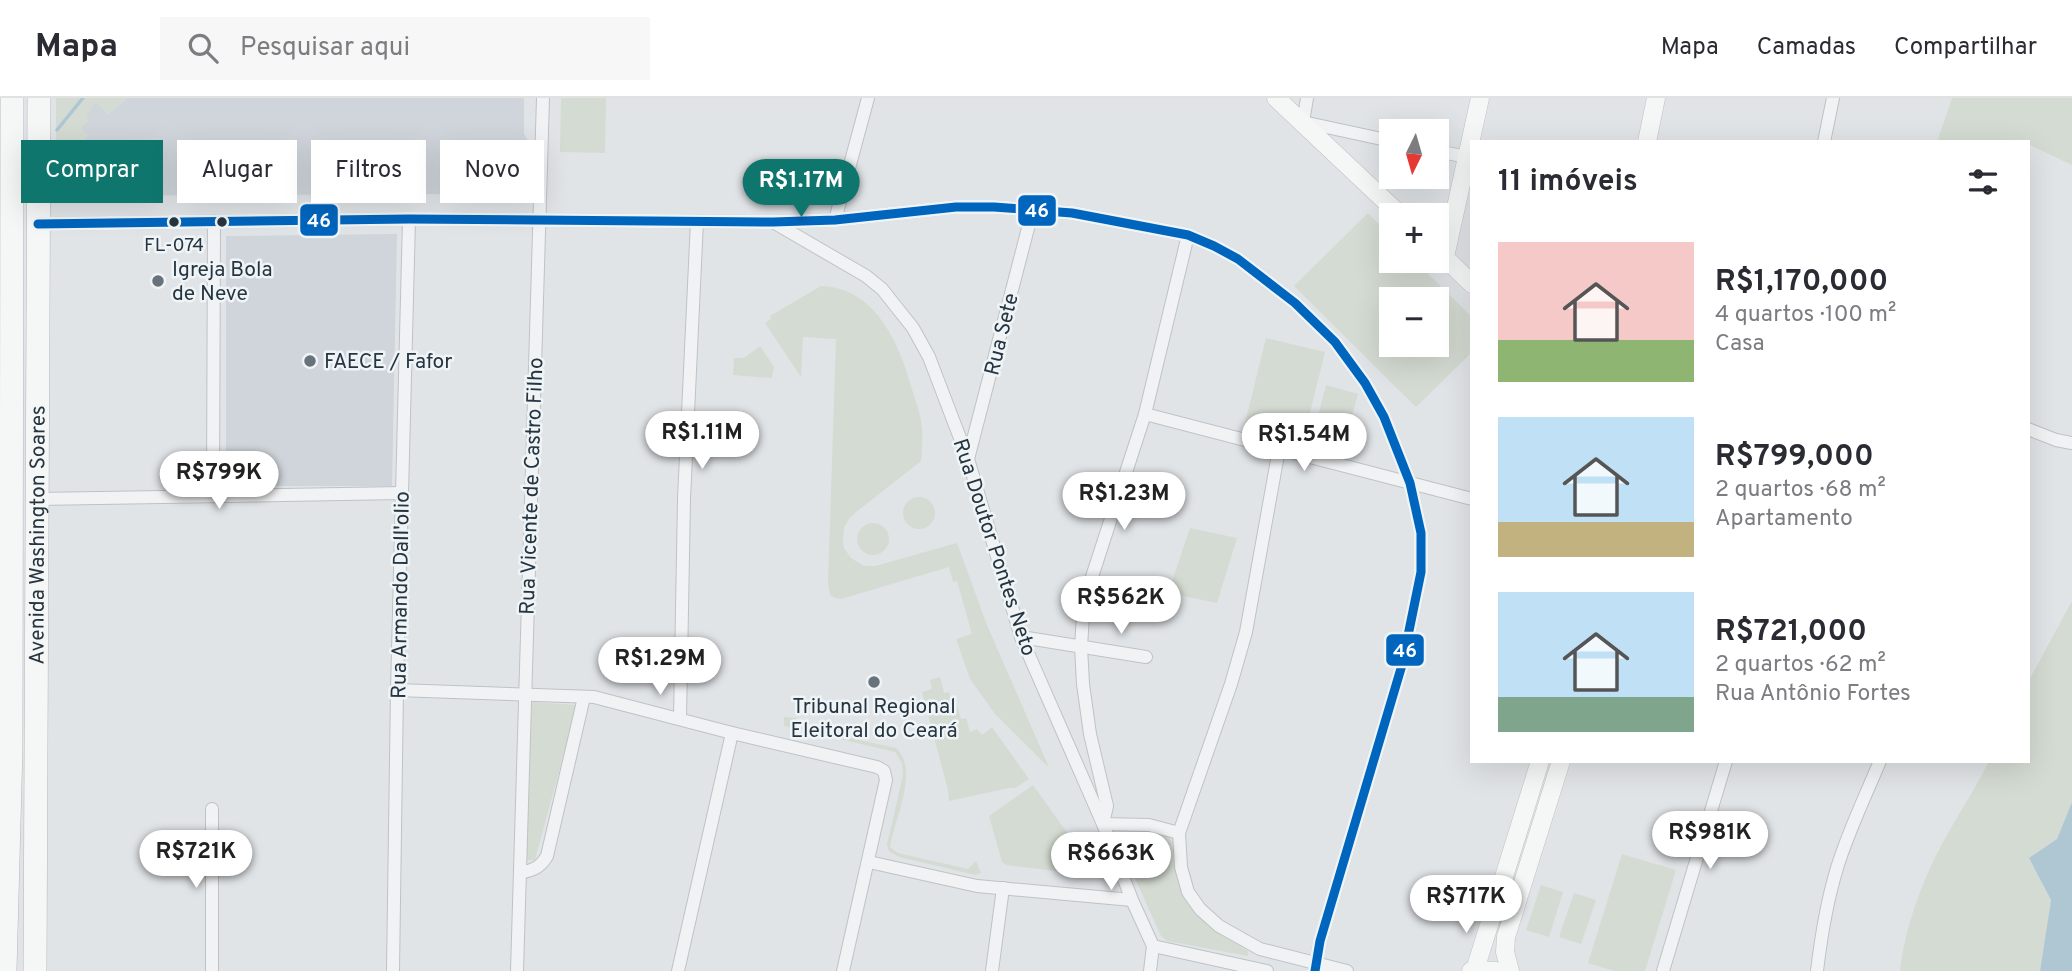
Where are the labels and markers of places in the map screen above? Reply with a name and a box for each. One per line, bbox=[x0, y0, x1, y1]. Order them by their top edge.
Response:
pin: R$1.17M bbox=[736, 159, 866, 219]
marker: FL-074 bbox=[167, 215, 181, 229]
unlabelled marker bbox=[215, 215, 229, 229]
place label: FL-074 bbox=[144, 234, 204, 258]
place label: Igreja Bola de Neve bbox=[172, 257, 272, 308]
marker: Igreja Bola de Neve bbox=[150, 273, 166, 289]
place label: FAECE / Fafor bbox=[324, 349, 452, 376]
marker: FAECE / Fafor bbox=[302, 353, 318, 369]
pin: R$1.11M bbox=[637, 412, 767, 471]
pin: R$1.54M bbox=[1239, 414, 1369, 473]
pin: R$799K bbox=[162, 452, 276, 511]
pin: R$1.23M bbox=[1059, 472, 1189, 532]
pin: R$562K bbox=[1064, 576, 1178, 636]
pin: R$1.29M bbox=[595, 638, 725, 697]
marker: Tribunal Regional Eleitoral do Ceará bbox=[866, 674, 882, 690]
place label: Tribunal Regional Eleitoral do Ceará bbox=[790, 694, 958, 745]
pin: R$981K bbox=[1653, 812, 1767, 871]
pin: R$721K bbox=[139, 830, 253, 890]
pin: R$663K bbox=[1054, 832, 1168, 892]
pin: R$717K bbox=[1409, 876, 1523, 935]

